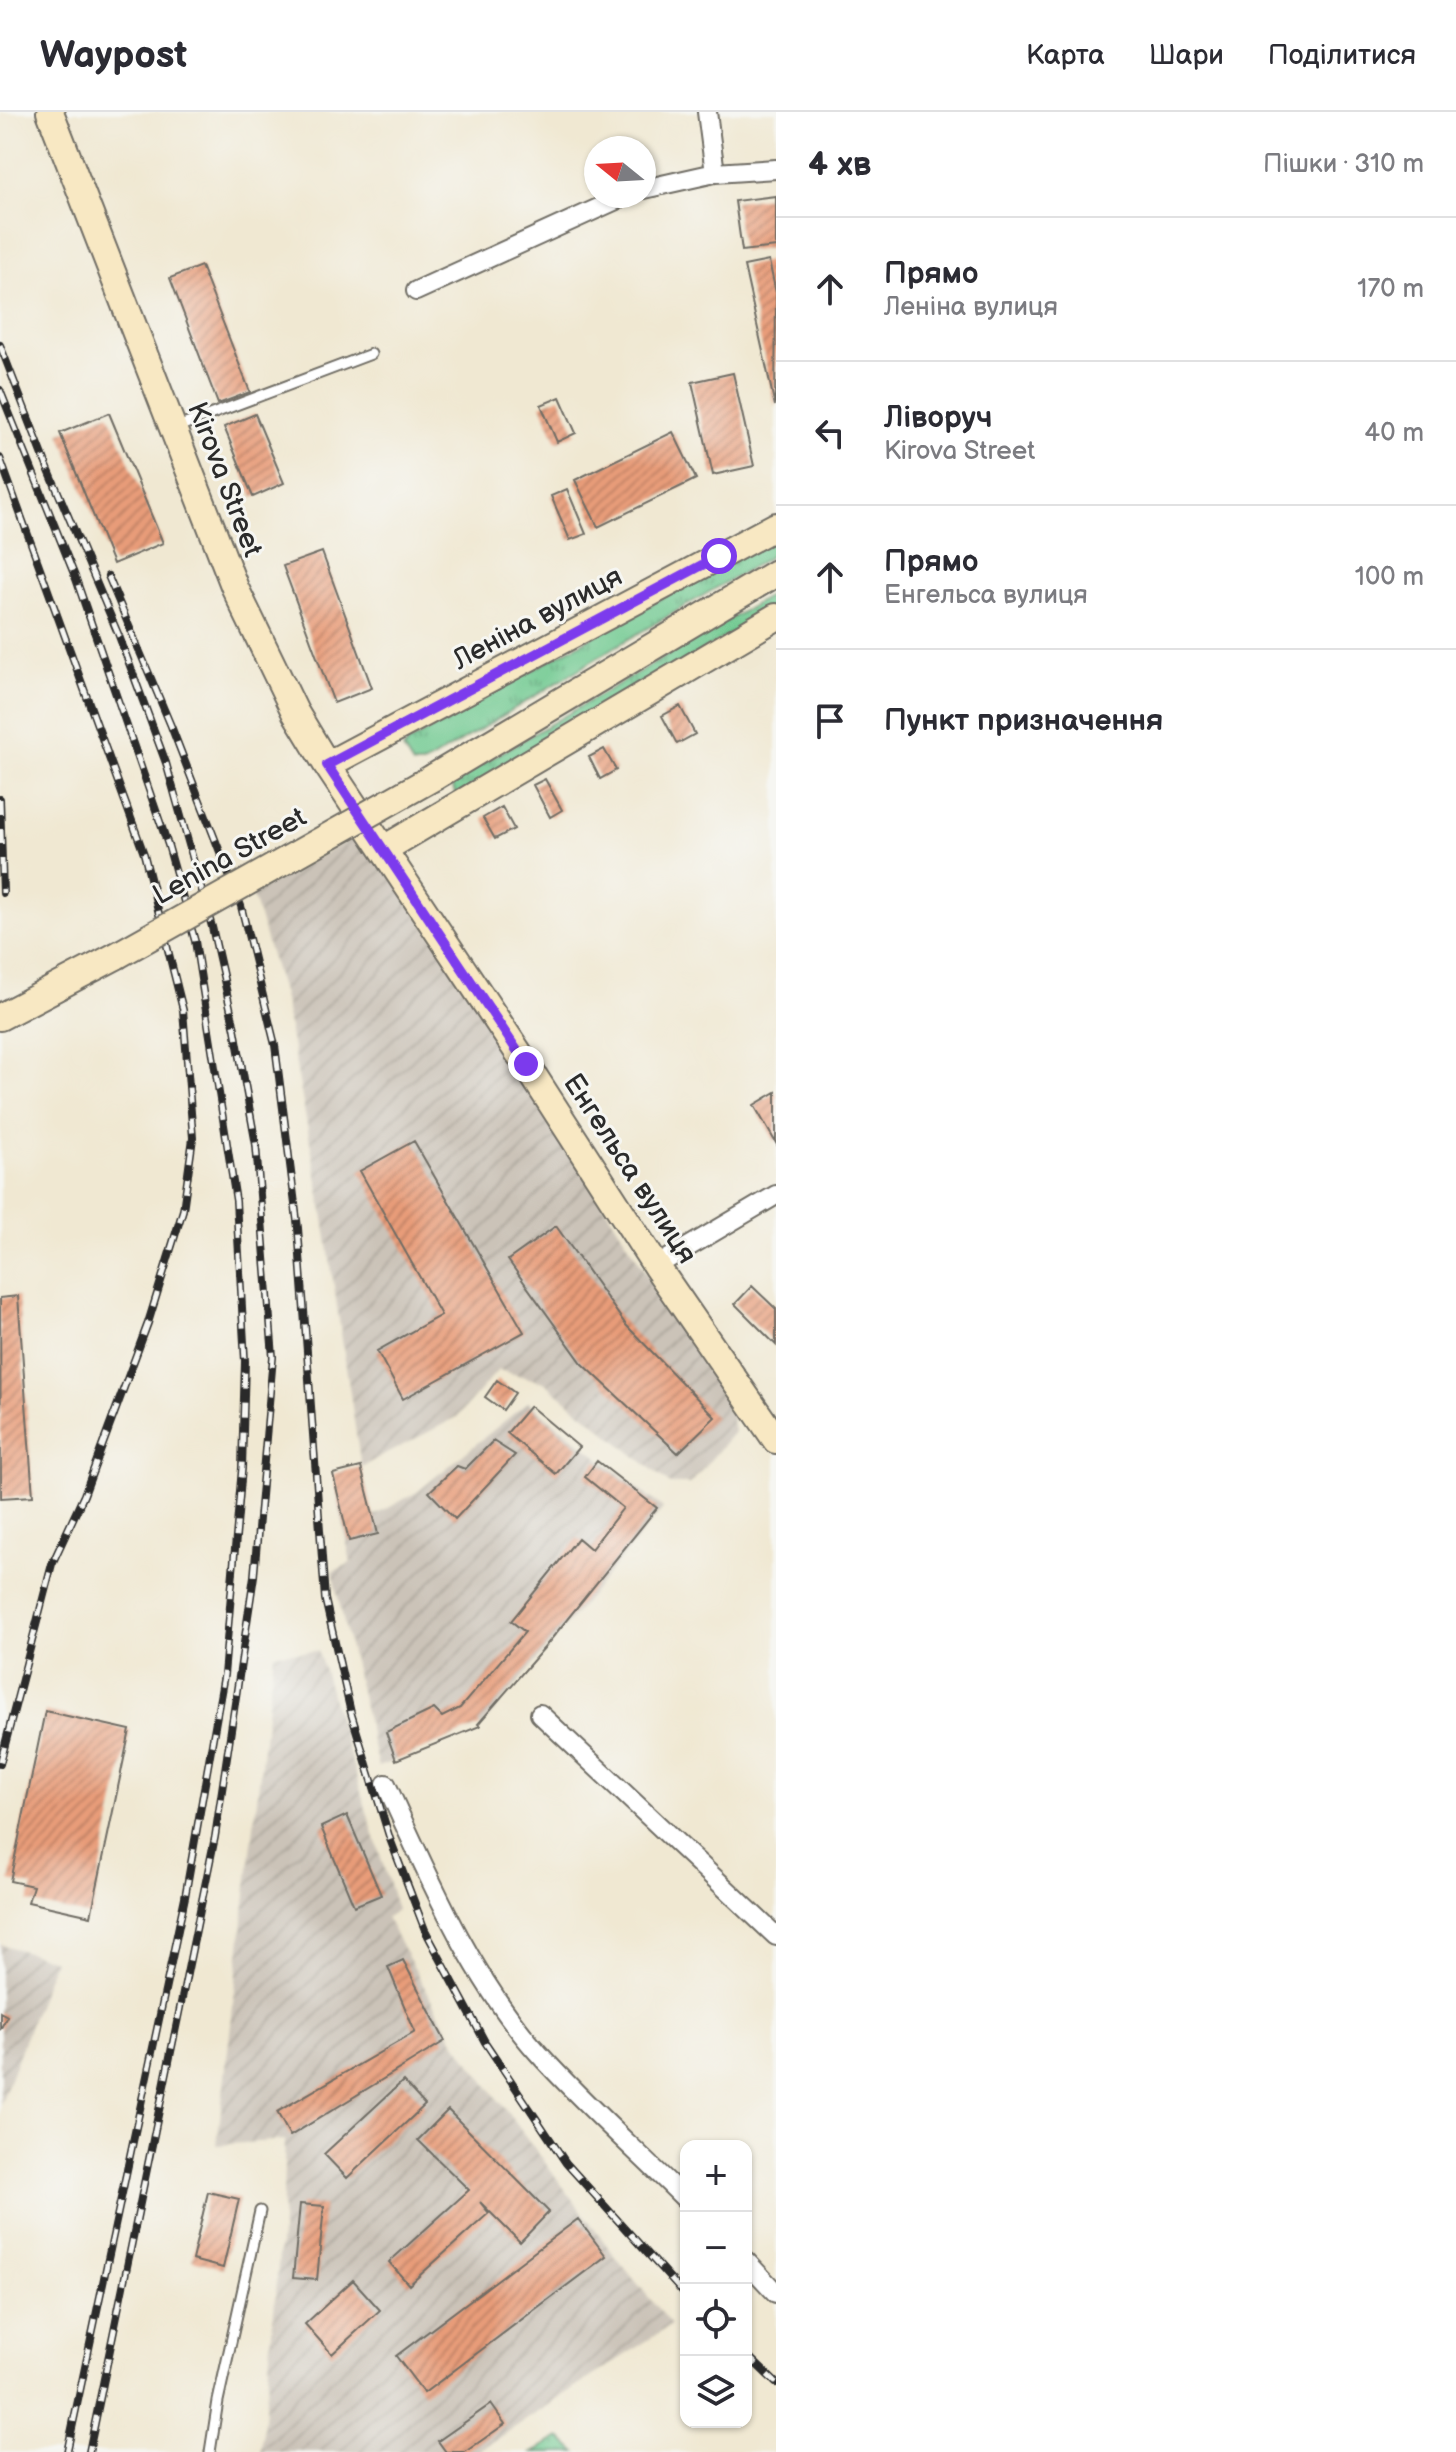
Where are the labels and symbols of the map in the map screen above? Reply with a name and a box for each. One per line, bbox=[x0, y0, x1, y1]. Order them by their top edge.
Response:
north arrow bbox=[584, 136, 656, 208]
street label: Kirova Street bbox=[180, 398, 269, 562]
route start bbox=[701, 538, 737, 574]
street label: Леніна вулиця bbox=[446, 560, 628, 677]
street label: Lenina Street bbox=[147, 801, 312, 912]
route end bbox=[508, 1046, 544, 1082]
street label: Енгельса вулиця bbox=[556, 1068, 703, 1270]

